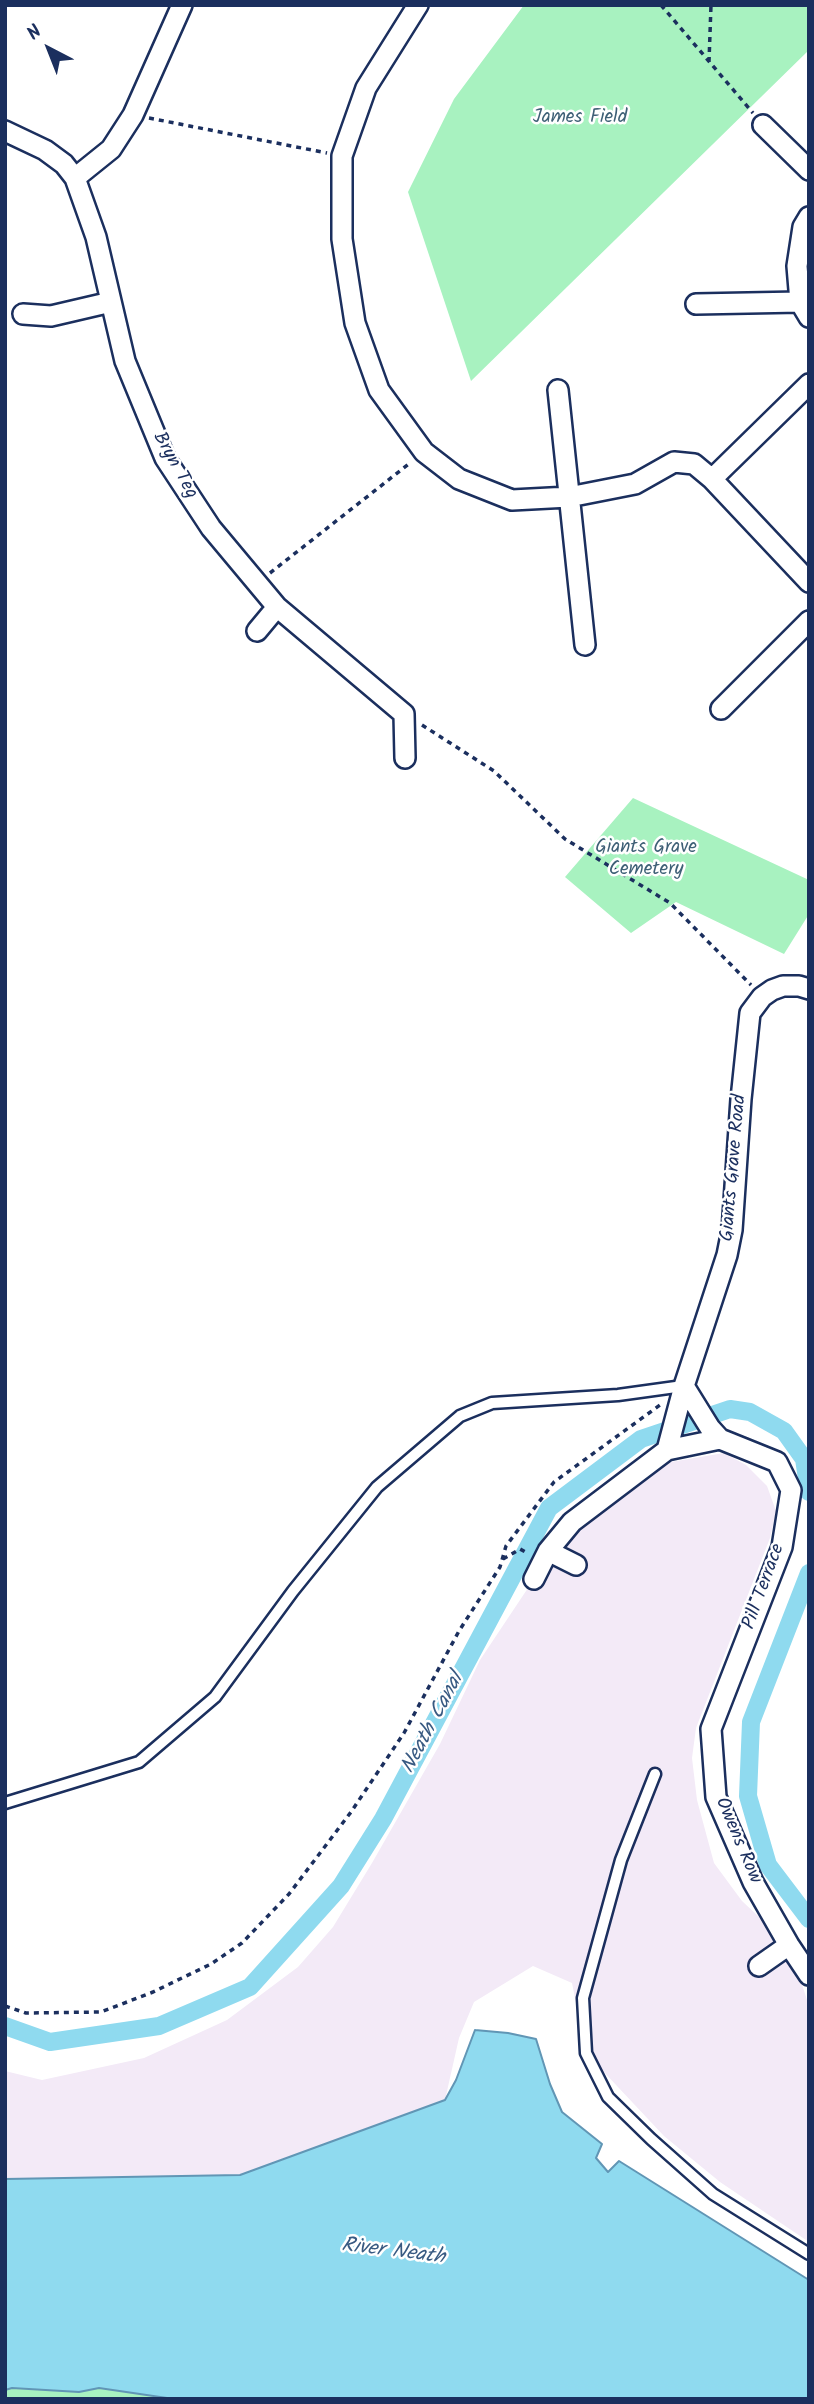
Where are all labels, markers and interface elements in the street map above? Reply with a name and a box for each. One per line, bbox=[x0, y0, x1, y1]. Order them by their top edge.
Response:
north arrow bbox=[14, 14, 84, 84]
text: N bbox=[20, 18, 49, 49]
park label: James Field bbox=[533, 108, 627, 130]
street label: Bryn Teg bbox=[146, 429, 202, 503]
park label: Giants Grave Cemetery bbox=[595, 838, 697, 882]
street label: Giants Grave Road bbox=[717, 1094, 753, 1242]
street label: Pill Terrace bbox=[739, 1541, 791, 1633]
water label: Neath Canal bbox=[397, 1670, 471, 1778]
street label: Owens Row bbox=[709, 1795, 765, 1887]
water label: River Neath bbox=[340, 2234, 446, 2272]

